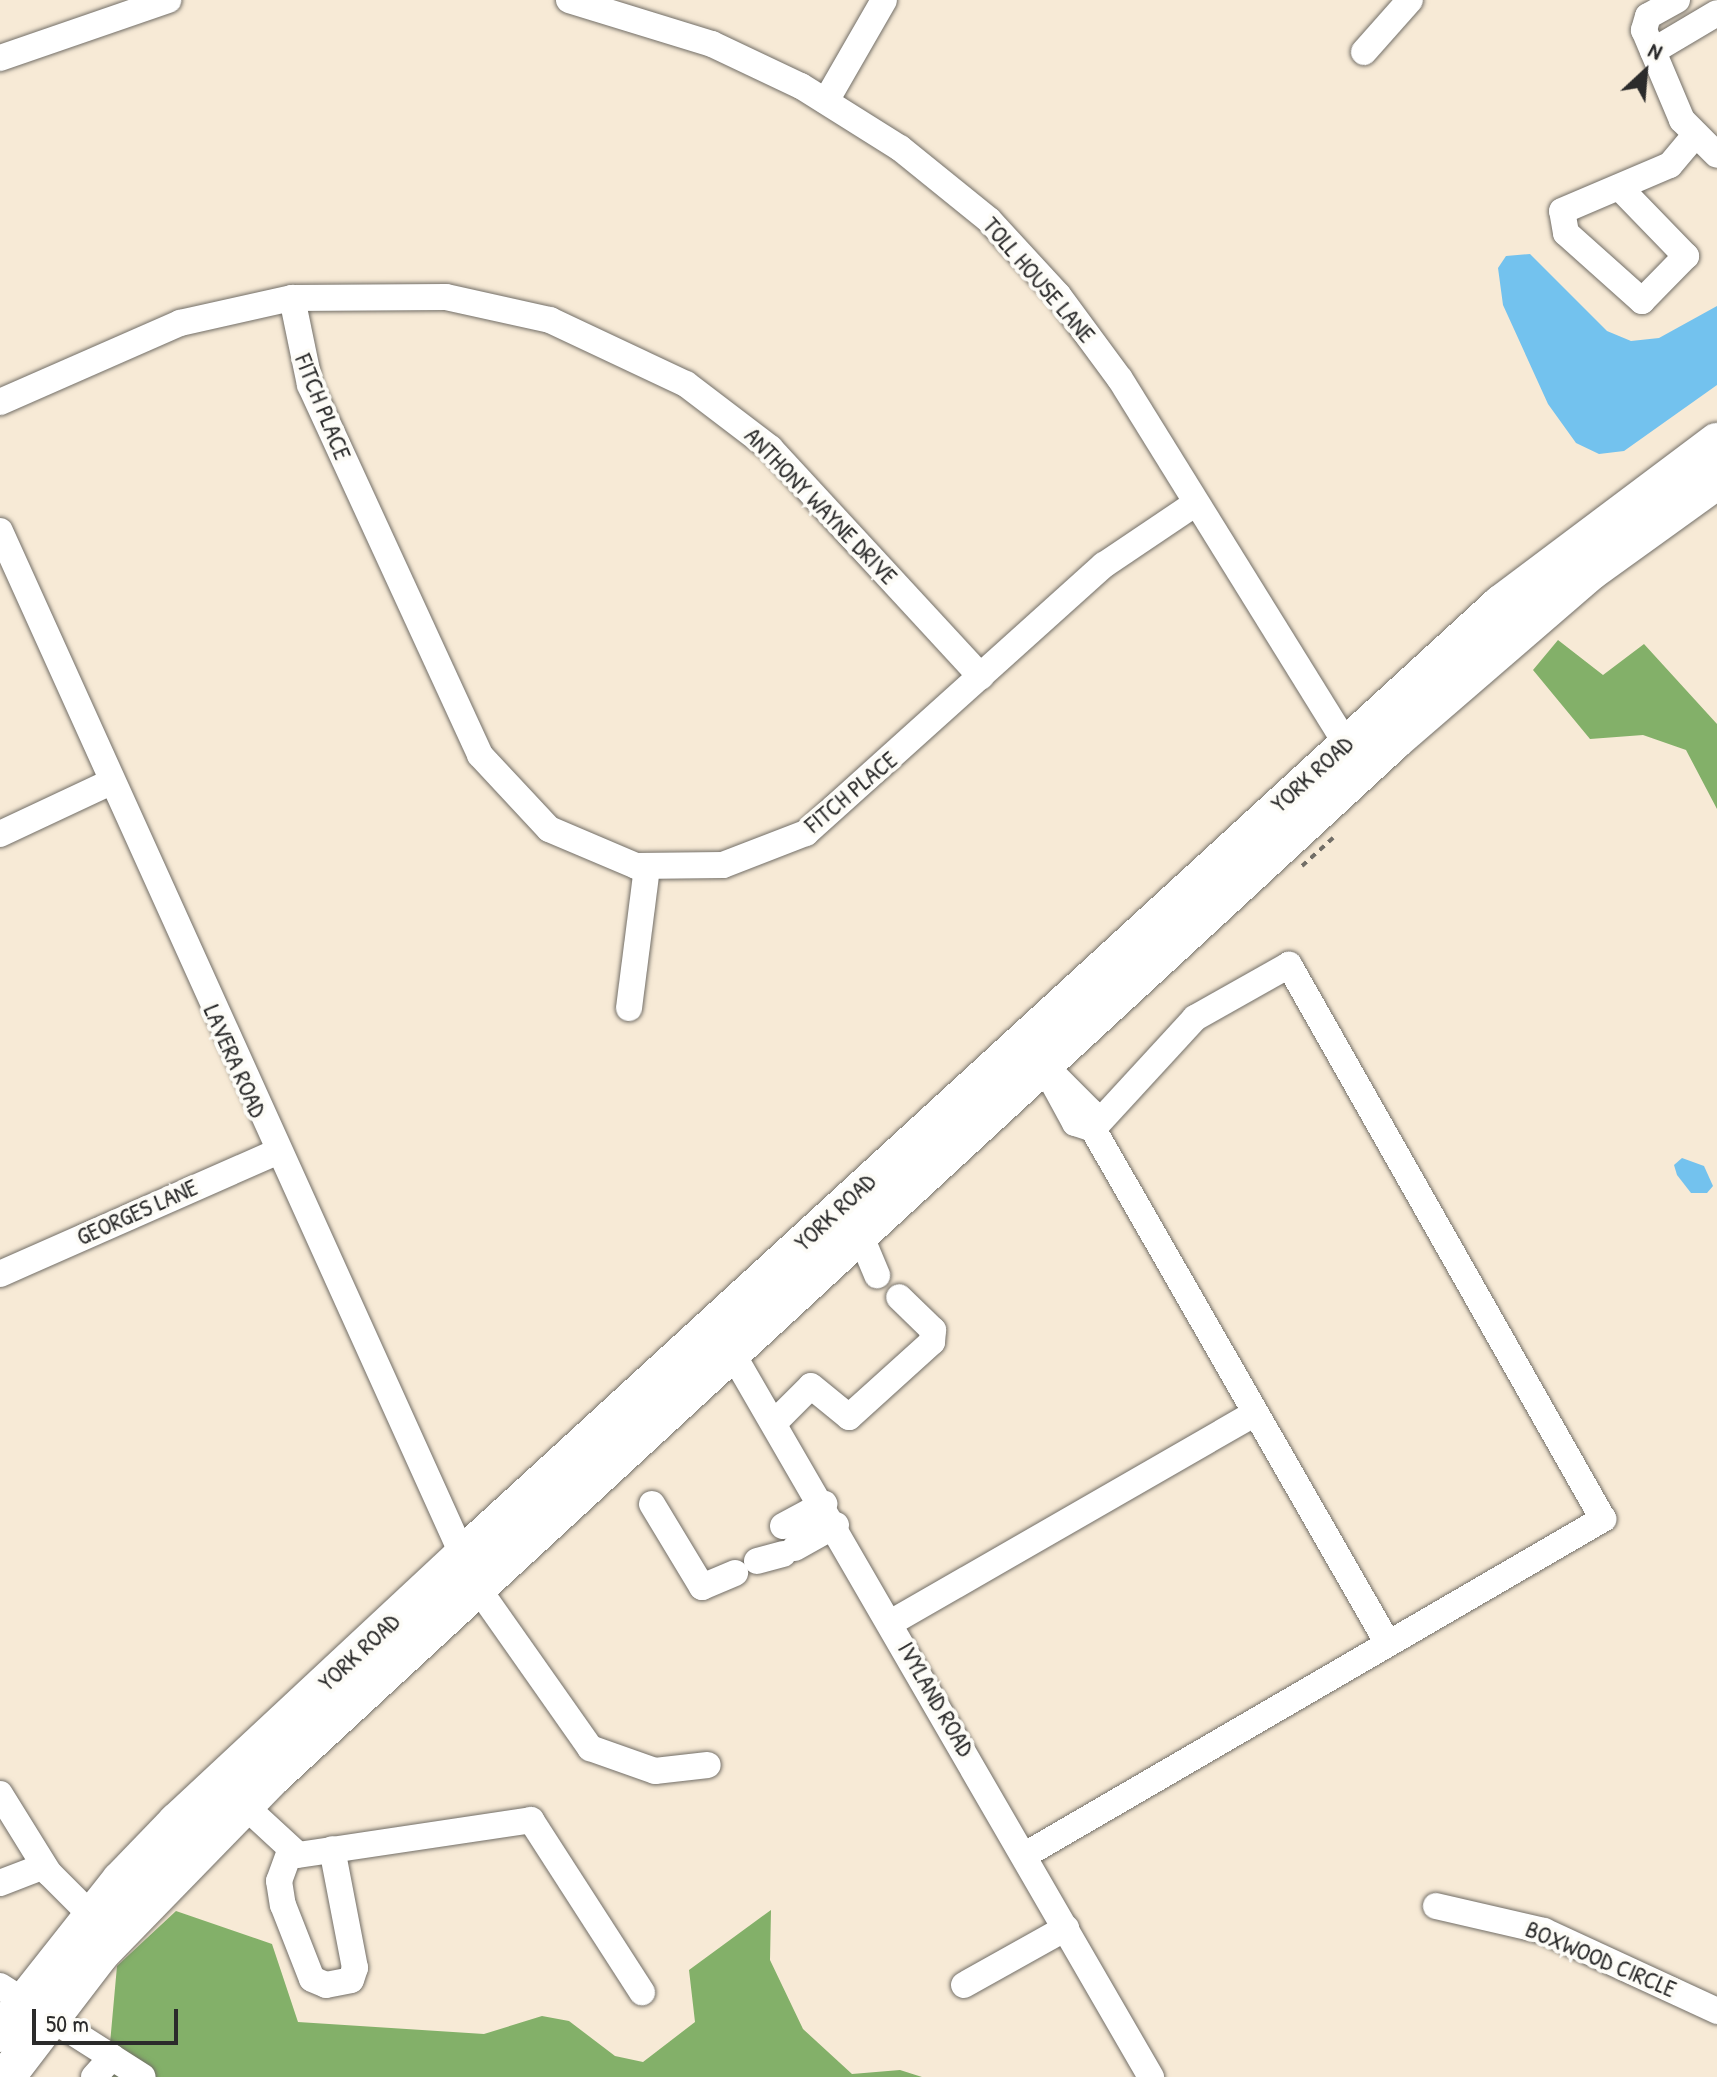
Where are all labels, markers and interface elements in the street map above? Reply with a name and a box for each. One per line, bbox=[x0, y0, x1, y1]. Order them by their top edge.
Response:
north arrow bbox=[1605, 32, 1685, 112]
text: N bbox=[1644, 34, 1667, 66]
street label: TOLL HOUSE LANE bbox=[977, 211, 1101, 349]
street label: FITCH PLACE bbox=[289, 350, 357, 464]
street label: ANTHONY WAYNE DRIVE bbox=[739, 421, 903, 591]
street label: YORK ROAD bbox=[1265, 730, 1359, 818]
street label: FITCH PLACE bbox=[799, 745, 903, 839]
street label: LAVERA ROAD bbox=[197, 1000, 273, 1122]
street label: YORK ROAD bbox=[789, 1167, 881, 1257]
street label: GEORGES LANE bbox=[72, 1173, 202, 1251]
street label: YORK ROAD bbox=[313, 1607, 405, 1697]
street label: IVYLAND ROAD bbox=[892, 1637, 980, 1761]
street label: BOXWOOD CIRCLE bbox=[1521, 1914, 1681, 2004]
scale bar bbox=[36, 1993, 182, 2043]
text: 50 m bbox=[46, 2007, 89, 2039]

